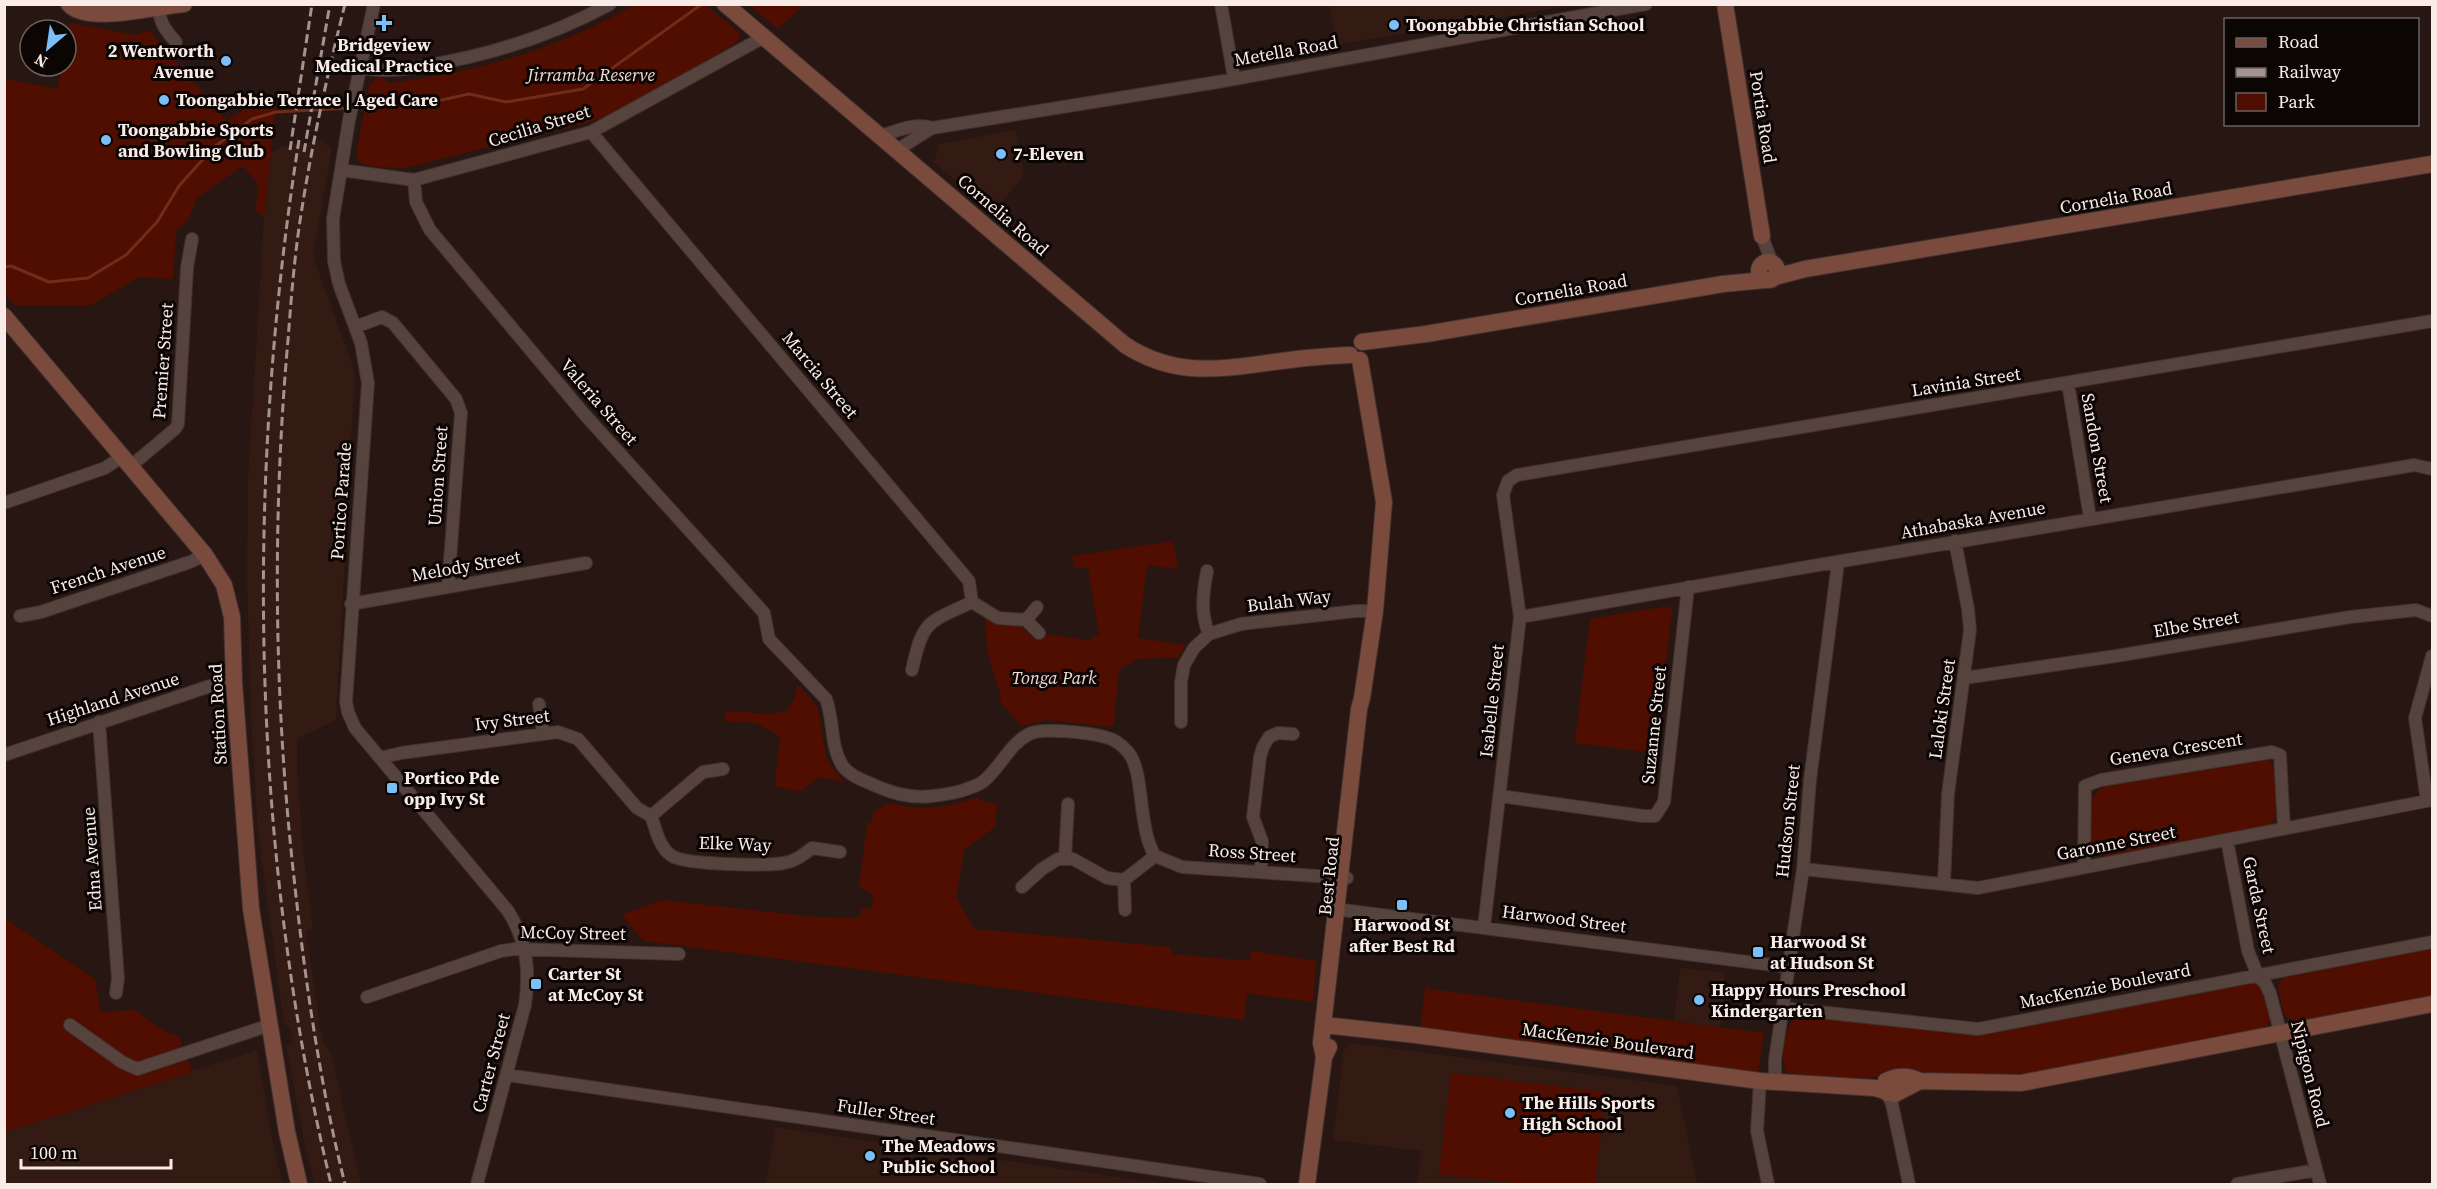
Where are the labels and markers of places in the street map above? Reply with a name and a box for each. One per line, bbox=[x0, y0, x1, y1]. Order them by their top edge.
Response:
place label: Toongabbie Christian School bbox=[1406, 12, 1645, 37]
marker: Bridgeview Medical Practice bbox=[375, 14, 393, 32]
marker: Toongabbie Christian School bbox=[1387, 18, 1401, 32]
place label: Bridgeview Medical Practice bbox=[315, 32, 453, 78]
place label: 2 Wentworth Avenue bbox=[108, 38, 214, 84]
marker: 2 Wentworth Avenue bbox=[219, 54, 233, 68]
place label: Toongabbie Terrace | Aged Care bbox=[176, 87, 438, 112]
marker: Toongabbie Terrace | Aged Care bbox=[157, 93, 171, 107]
place label: Toongabbie Sports and Bowling Club bbox=[118, 117, 274, 163]
marker: Toongabbie Sports and Bowling Club bbox=[99, 133, 113, 147]
place label: 7-Eleven bbox=[1013, 141, 1084, 166]
marker: 7-Eleven bbox=[994, 147, 1008, 161]
place label: Portico Pde opp Ivy St bbox=[404, 765, 499, 811]
marker: Portico Pde opp Ivy St bbox=[385, 781, 399, 795]
marker: Harwood St after Best Rd bbox=[1395, 898, 1409, 912]
place label: Harwood St after Best Rd bbox=[1349, 912, 1455, 958]
place label: Harwood St at Hudson St bbox=[1770, 929, 1874, 975]
marker: Harwood St at Hudson St bbox=[1751, 945, 1765, 959]
place label: Carter St at McCoy St bbox=[548, 961, 644, 1007]
marker: Carter St at McCoy St bbox=[529, 977, 543, 991]
place label: Happy Hours Preschool Kindergarten bbox=[1711, 977, 1906, 1023]
marker: Happy Hours Preschool Kindergarten bbox=[1692, 993, 1706, 1007]
place label: The Hills Sports High School bbox=[1522, 1090, 1655, 1136]
marker: The Hills Sports High School bbox=[1503, 1106, 1517, 1120]
place label: The Meadows Public School bbox=[882, 1133, 996, 1179]
marker: The Meadows Public School bbox=[863, 1149, 877, 1163]

